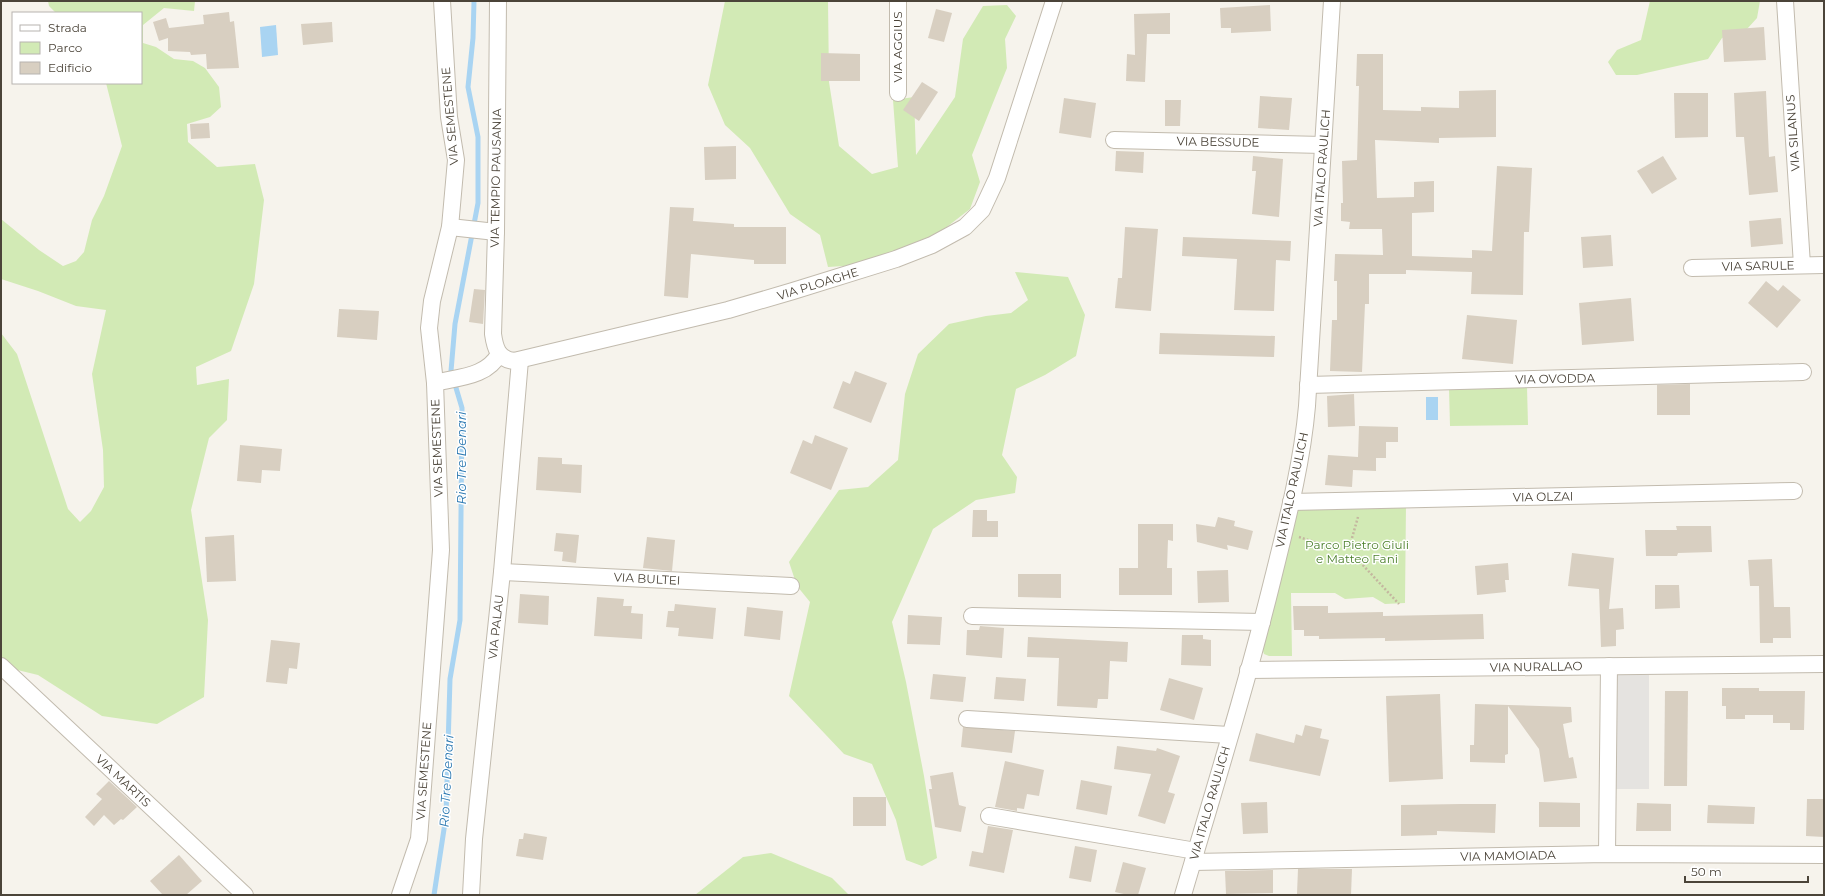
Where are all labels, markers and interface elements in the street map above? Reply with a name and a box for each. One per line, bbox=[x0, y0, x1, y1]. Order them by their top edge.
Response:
street label: VIA AGGIUS bbox=[890, 11, 905, 83]
legend bbox=[12, 12, 142, 84]
text: Strada bbox=[48, 20, 87, 35]
text: Parco bbox=[48, 40, 82, 55]
text: Edificio bbox=[48, 60, 92, 75]
street label: VIA SEMESTENE bbox=[438, 66, 461, 166]
street label: VIA SILANUS bbox=[1782, 94, 1803, 172]
street label: VIA TEMPIO PAUSANIA bbox=[487, 108, 504, 248]
street label: VIA ITALO RAULICH bbox=[1310, 109, 1333, 227]
street label: VIA BESSUDE bbox=[1176, 133, 1260, 150]
street label: VIA SARULE bbox=[1721, 257, 1795, 274]
street label: VIA PLOAGHE bbox=[775, 264, 860, 303]
street label: VIA OVODDA bbox=[1515, 370, 1595, 387]
street label: VIA SEMESTENE bbox=[427, 399, 446, 497]
water label: Rio Tre Denari bbox=[453, 411, 469, 504]
street label: VIA ITALO RAULICH bbox=[1272, 431, 1311, 549]
street label: VIA OLZAI bbox=[1512, 488, 1573, 505]
park label: Parco Pietro Giuli e Matteo Fani bbox=[1305, 537, 1409, 566]
street label: VIA BULTEI bbox=[613, 569, 681, 588]
street label: VIA PALAU bbox=[485, 594, 506, 660]
street label: VIA NURALLAO bbox=[1489, 658, 1583, 675]
street label: VIA SEMESTENE bbox=[413, 721, 434, 821]
water label: Rio Tre Denari bbox=[436, 734, 456, 828]
street label: VIA ITALO RAULICH bbox=[1186, 744, 1233, 862]
street label: VIA MARTIS bbox=[93, 751, 154, 810]
street label: VIA MAMOIADA bbox=[1460, 847, 1556, 864]
scale bar bbox=[1685, 858, 1808, 884]
text: 50 m bbox=[1691, 864, 1722, 879]

